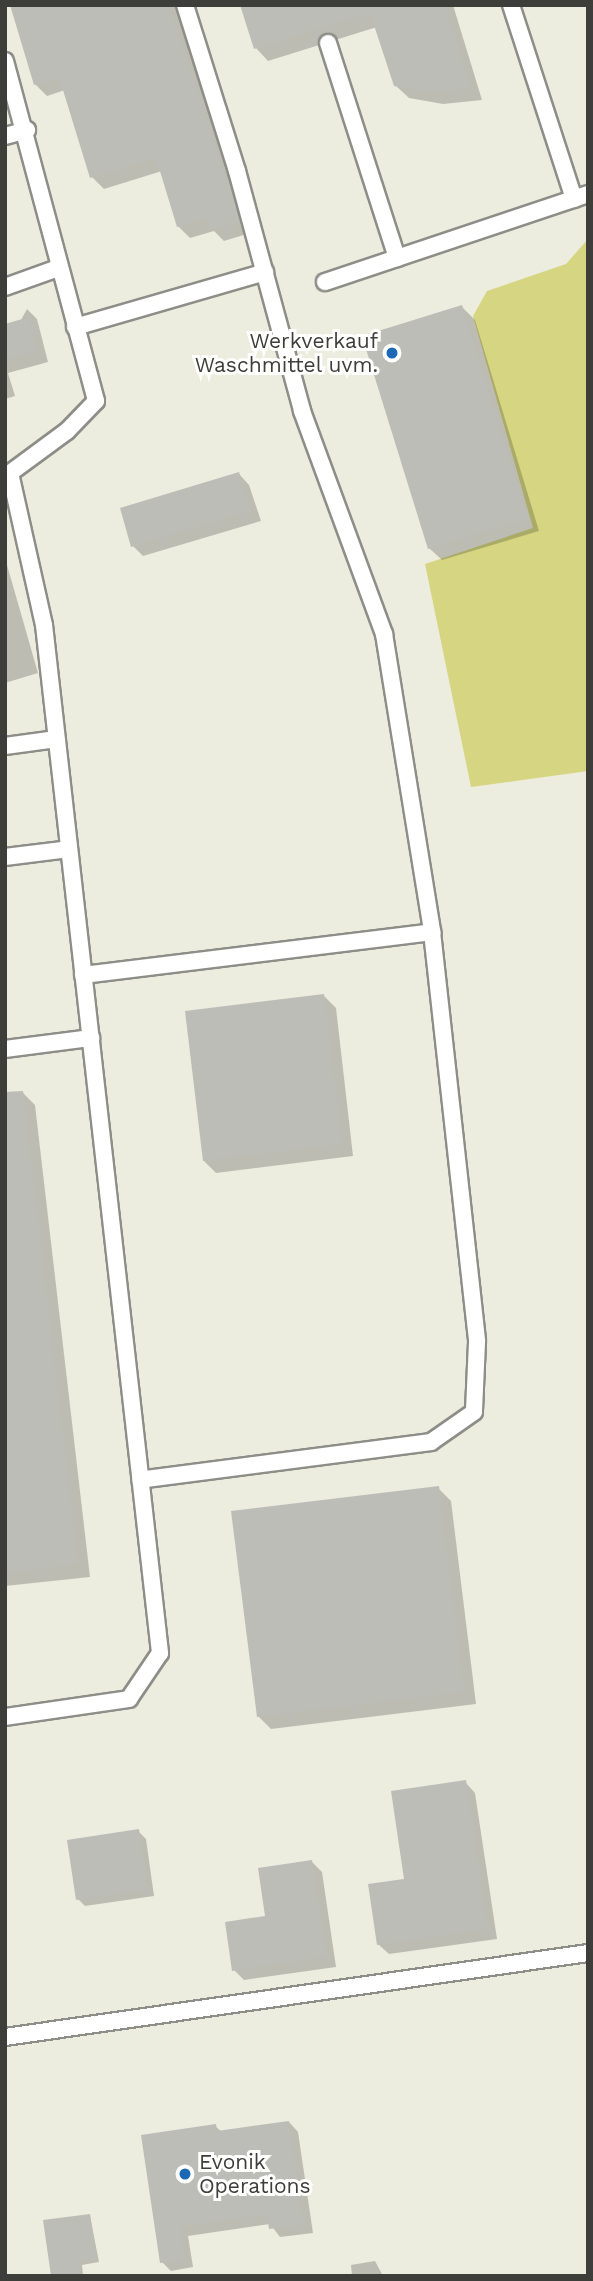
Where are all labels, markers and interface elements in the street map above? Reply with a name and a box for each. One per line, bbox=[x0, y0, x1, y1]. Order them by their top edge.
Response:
place label: Werkverkauf Waschmittel uvm. bbox=[194, 328, 378, 378]
marker: Werkverkauf Waschmittel uvm. bbox=[384, 345, 400, 361]
place label: Evonik Operations bbox=[199, 2149, 311, 2199]
marker: Evonik Operations bbox=[177, 2166, 193, 2182]

